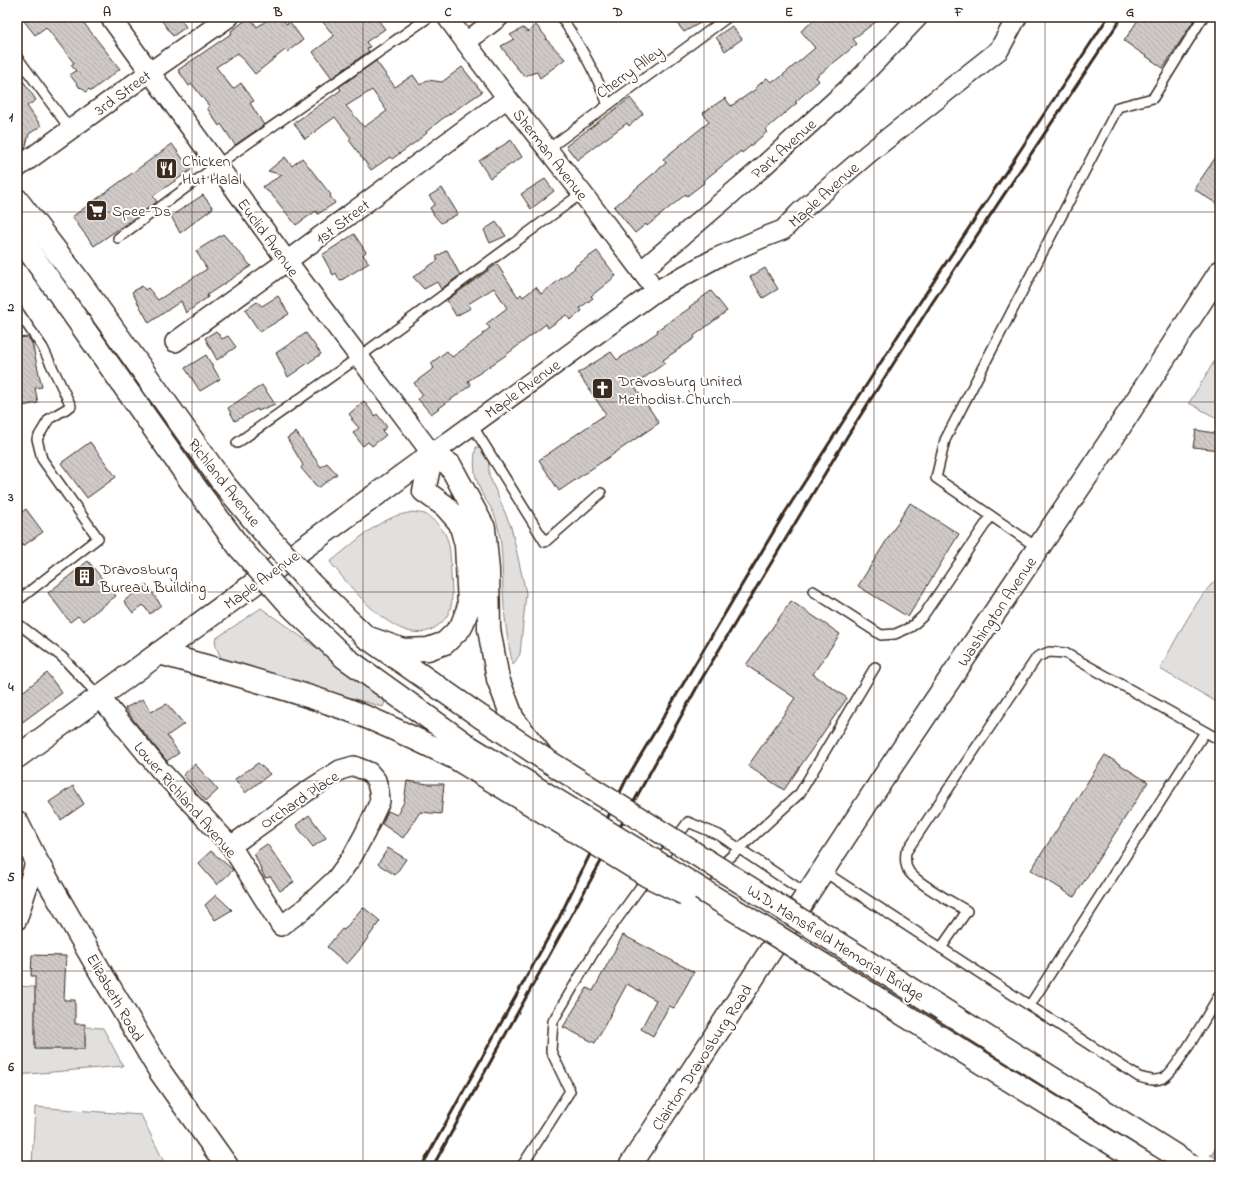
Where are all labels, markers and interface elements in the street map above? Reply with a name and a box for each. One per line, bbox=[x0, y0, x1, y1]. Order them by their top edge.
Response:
text: A bbox=[103, 3, 111, 22]
text: B bbox=[273, 3, 283, 22]
text: C bbox=[444, 3, 452, 22]
text: D bbox=[612, 3, 623, 22]
text: E bbox=[785, 3, 793, 22]
text: F bbox=[954, 3, 964, 22]
text: G bbox=[1126, 3, 1134, 22]
street label: Cherry Alley bbox=[592, 40, 669, 105]
street label: 3rd Street bbox=[90, 64, 157, 122]
street label: Sherman Avenue bbox=[506, 104, 593, 207]
text: 1 bbox=[9, 108, 14, 127]
street label: Park Avenue bbox=[746, 113, 823, 185]
place label: Chicken Hut Halal bbox=[182, 150, 242, 192]
restaurant icon: Chicken Hut Halal bbox=[153, 156, 179, 182]
street label: Maple Avenue bbox=[784, 156, 866, 234]
street label: Euclid Avenue bbox=[231, 194, 305, 283]
street label: 1st Street bbox=[311, 194, 376, 251]
supermarket icon: Spee-Ds bbox=[83, 197, 109, 223]
place label: Spee-Ds bbox=[112, 200, 171, 224]
text: 2 bbox=[7, 298, 15, 317]
street label: Maple Avenue bbox=[480, 353, 567, 425]
place label: Dravosburg United Methodist Church bbox=[617, 370, 742, 412]
church icon: Dravosburg United Methodist Church bbox=[589, 376, 615, 402]
street label: Richland Avenue bbox=[181, 434, 266, 533]
text: 3 bbox=[7, 488, 14, 507]
street label: Maple Avenue bbox=[219, 544, 306, 616]
street label: Washington Avenue bbox=[952, 552, 1044, 672]
place label: Dravosburg Bureau Building bbox=[99, 558, 206, 600]
building icon: Dravosburg Bureau Building bbox=[72, 564, 98, 590]
text: 4 bbox=[7, 678, 14, 697]
street label: Lower Richland Avenue bbox=[127, 737, 242, 864]
street label: Orchard Place bbox=[256, 765, 345, 836]
text: 5 bbox=[7, 868, 15, 887]
street label: W.D. Mansfield Memorial Bridge bbox=[742, 879, 929, 1009]
street label: Elizabeth Road bbox=[79, 950, 149, 1046]
street label: Clairton Dravosburg Road bbox=[646, 980, 759, 1136]
text: 6 bbox=[7, 1058, 14, 1077]

